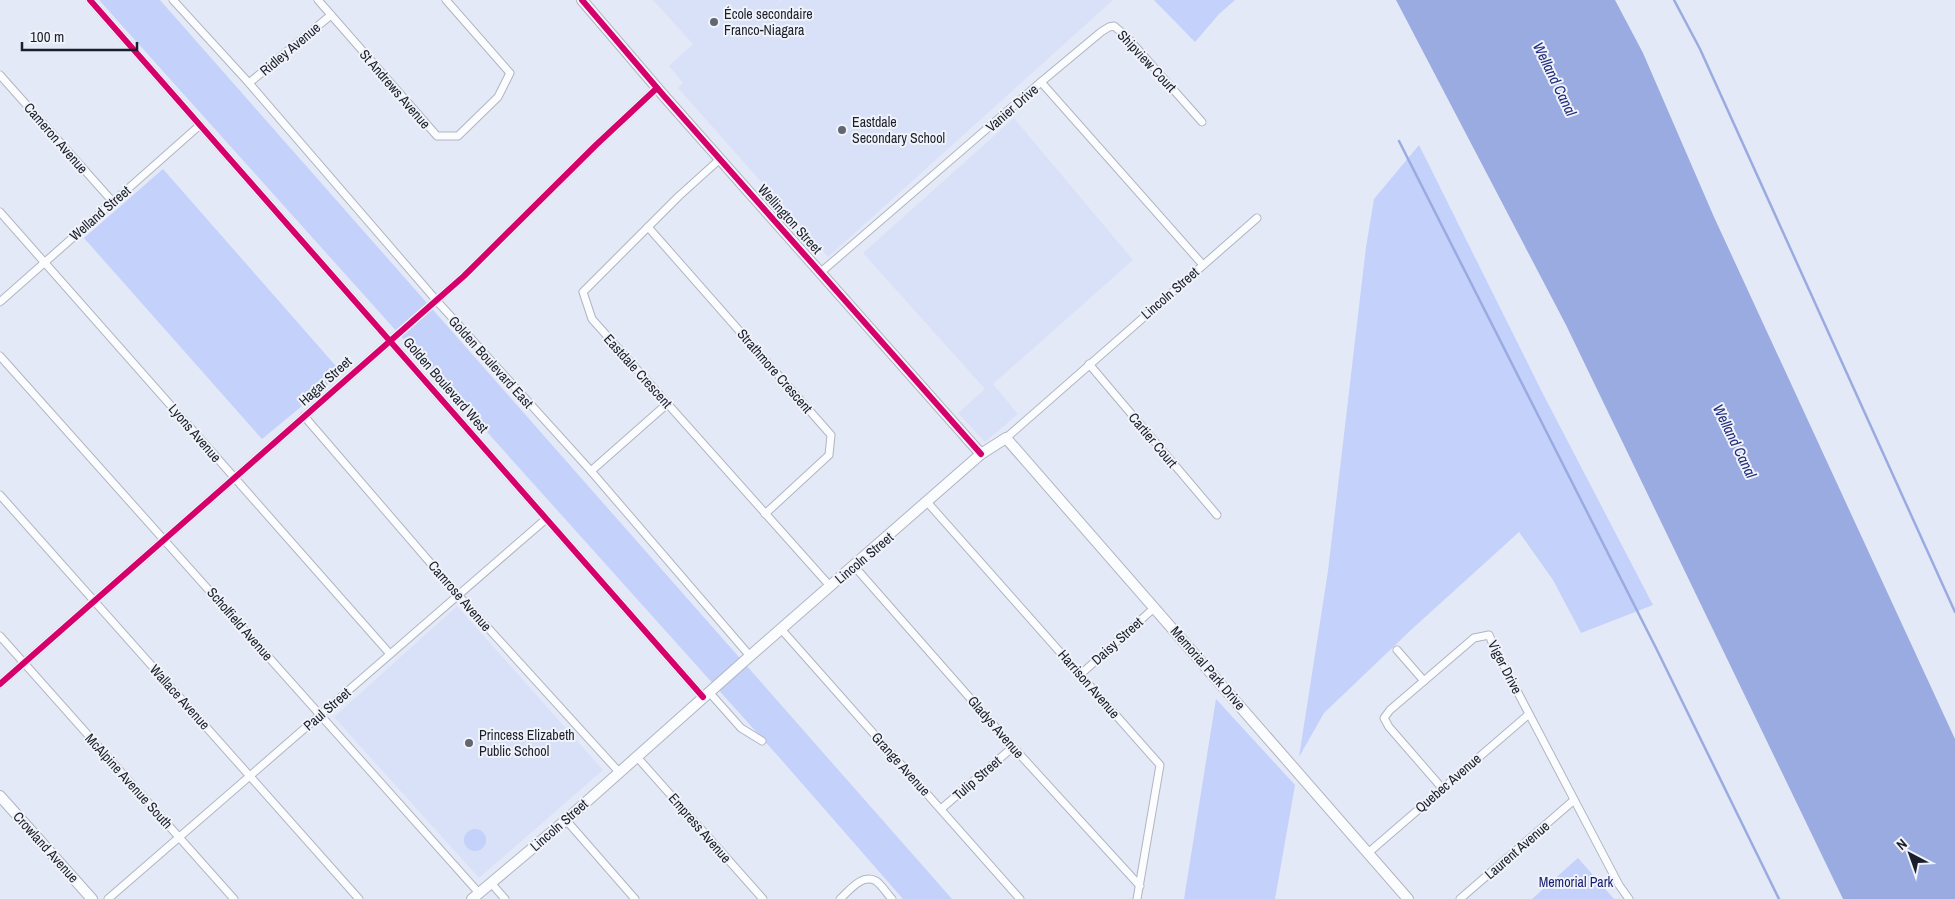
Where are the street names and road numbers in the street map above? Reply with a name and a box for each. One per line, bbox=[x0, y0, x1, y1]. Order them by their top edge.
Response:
street label: Ridley Avenue bbox=[256, 18, 324, 80]
street label: Shipview Court bbox=[1114, 26, 1180, 96]
street label: St Andrews Avenue bbox=[356, 46, 434, 132]
street label: Vanier Drive bbox=[982, 80, 1042, 136]
street label: Cameron Avenue bbox=[20, 99, 92, 177]
street label: Wellington Street bbox=[754, 180, 826, 258]
street label: Welland Street bbox=[66, 182, 134, 244]
street label: Lincoln Street bbox=[1137, 263, 1203, 323]
street label: Golden Boulevard East bbox=[445, 312, 537, 412]
street label: Strathmore Crescent bbox=[733, 325, 817, 417]
street label: Eastdale Crescent bbox=[600, 330, 676, 412]
street label: Golden Boulevard West bbox=[400, 333, 492, 437]
street label: Hagar Street bbox=[295, 353, 355, 409]
street label: Lyons Avenue bbox=[165, 400, 225, 466]
street label: Cartier Court bbox=[1125, 409, 1181, 471]
street label: Lincoln Street bbox=[831, 528, 897, 588]
street label: Camrose Avenue bbox=[424, 557, 496, 635]
street label: Scholfield Avenue bbox=[203, 583, 277, 665]
street label: Daisy Street bbox=[1088, 613, 1146, 669]
street label: Memorial Park Drive bbox=[1167, 622, 1249, 714]
street label: Viger Drive bbox=[1484, 637, 1526, 697]
street label: Harrison Avenue bbox=[1054, 646, 1124, 722]
street label: Wallace Avenue bbox=[146, 661, 214, 733]
street label: Paul Street bbox=[300, 684, 354, 734]
street label: Gladys Avenue bbox=[964, 692, 1028, 762]
street label: Grange Avenue bbox=[868, 728, 934, 800]
street label: McAlpine Avenue South bbox=[81, 730, 177, 832]
street label: Quebec Avenue bbox=[1411, 749, 1485, 817]
street label: Tulip Street bbox=[949, 752, 1005, 804]
street label: Empress Avenue bbox=[665, 789, 735, 867]
street label: Lincoln Street bbox=[526, 795, 592, 855]
street label: Crowland Avenue bbox=[9, 808, 83, 886]
street label: Laurent Avenue bbox=[1481, 817, 1553, 883]

